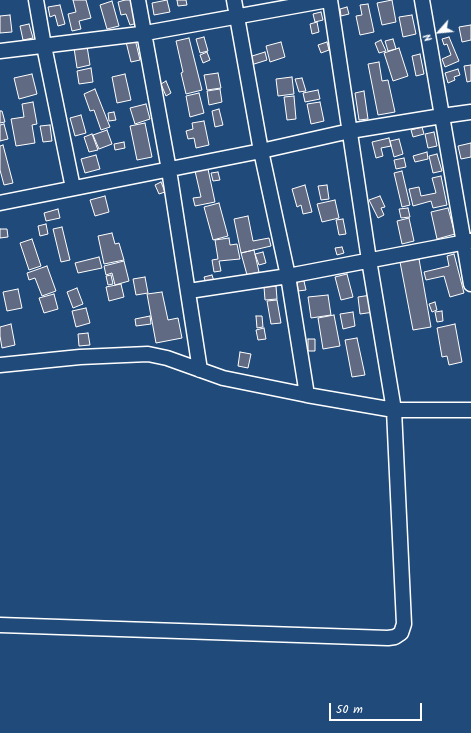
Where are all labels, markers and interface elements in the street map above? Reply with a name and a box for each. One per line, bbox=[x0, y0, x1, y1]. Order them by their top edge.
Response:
north arrow bbox=[419, 12, 459, 52]
text: N bbox=[419, 30, 438, 45]
scale bar bbox=[331, 695, 424, 721]
text: 50 m bbox=[336, 700, 363, 719]

